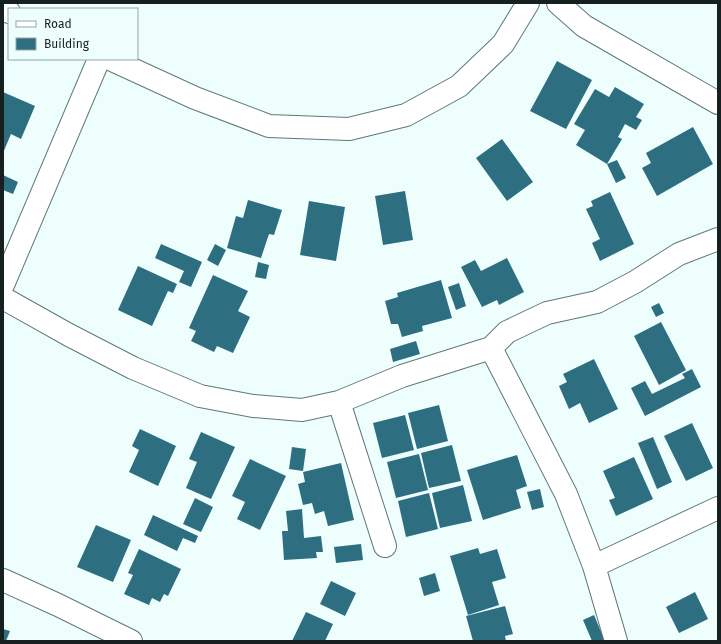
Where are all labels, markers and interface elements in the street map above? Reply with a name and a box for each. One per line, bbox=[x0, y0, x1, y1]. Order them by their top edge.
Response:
legend bbox=[8, 8, 138, 60]
text: Road bbox=[44, 17, 72, 31]
text: Building bbox=[44, 37, 90, 51]

